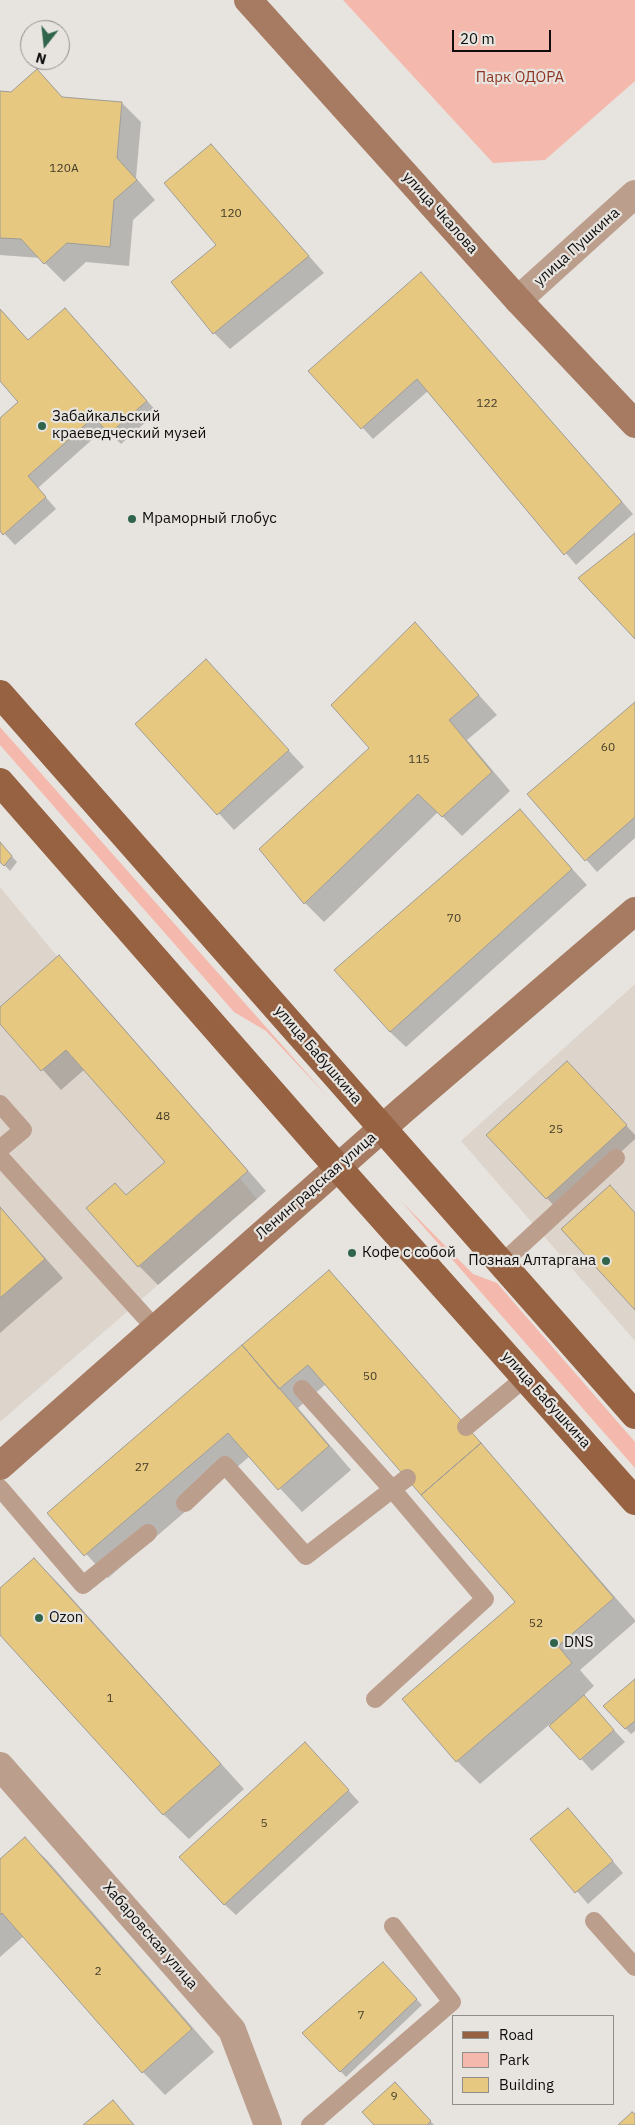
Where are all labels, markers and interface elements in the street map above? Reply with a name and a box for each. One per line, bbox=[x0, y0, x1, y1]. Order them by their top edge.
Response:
north arrow bbox=[20, 20, 70, 70]
scale bar bbox=[455, 20, 554, 52]
text: 20 m bbox=[460, 29, 495, 48]
text: N bbox=[34, 48, 49, 69]
park label: Парк ОДОРА bbox=[476, 69, 564, 87]
house number: 120А bbox=[49, 162, 79, 176]
street label: улица Чкалова bbox=[398, 168, 482, 258]
street label: улица Пушкина bbox=[531, 204, 623, 290]
house number: 120 bbox=[220, 207, 242, 221]
house number: 122 bbox=[476, 397, 498, 411]
place label: Забайкальский краеведческий музей bbox=[52, 408, 206, 443]
marker: Забайкальский краеведческий музей bbox=[36, 420, 48, 432]
place label: Мраморный глобус bbox=[142, 510, 277, 528]
marker: Мраморный глобус bbox=[126, 513, 138, 525]
house number: 60 bbox=[601, 741, 615, 755]
house number: 115 bbox=[408, 753, 430, 767]
house number: 70 bbox=[447, 912, 461, 926]
street label: улица Бабушкина bbox=[270, 1002, 366, 1108]
house number: 48 bbox=[156, 1110, 170, 1124]
house number: 25 bbox=[549, 1123, 563, 1137]
street label: Ленинградская улица bbox=[252, 1129, 380, 1243]
place label: Кофе с собой bbox=[362, 1244, 456, 1262]
marker: Кофе с собой bbox=[346, 1247, 358, 1259]
place label: Позная Алтаргана bbox=[468, 1252, 596, 1270]
marker: Позная Алтаргана bbox=[600, 1255, 612, 1267]
street label: улица Бабушкина bbox=[498, 1348, 594, 1452]
house number: 50 bbox=[363, 1370, 377, 1384]
house number: 27 bbox=[135, 1461, 149, 1475]
place label: Ozon bbox=[49, 1609, 83, 1627]
marker: Ozon bbox=[33, 1612, 45, 1624]
house number: 52 bbox=[529, 1617, 543, 1631]
place label: DNS bbox=[564, 1634, 593, 1652]
marker: DNS bbox=[548, 1637, 560, 1649]
house number: 1 bbox=[106, 1692, 114, 1706]
house number: 5 bbox=[260, 1817, 268, 1831]
street label: Хабаровская улица bbox=[99, 1879, 201, 1993]
house number: 2 bbox=[94, 1965, 102, 1979]
house number: 7 bbox=[357, 2009, 365, 2023]
legend bbox=[452, 2015, 615, 2105]
text: Road bbox=[499, 2025, 534, 2044]
text: Park bbox=[499, 2050, 529, 2069]
text: Building bbox=[499, 2075, 554, 2094]
house number: 9 bbox=[390, 2090, 398, 2104]

